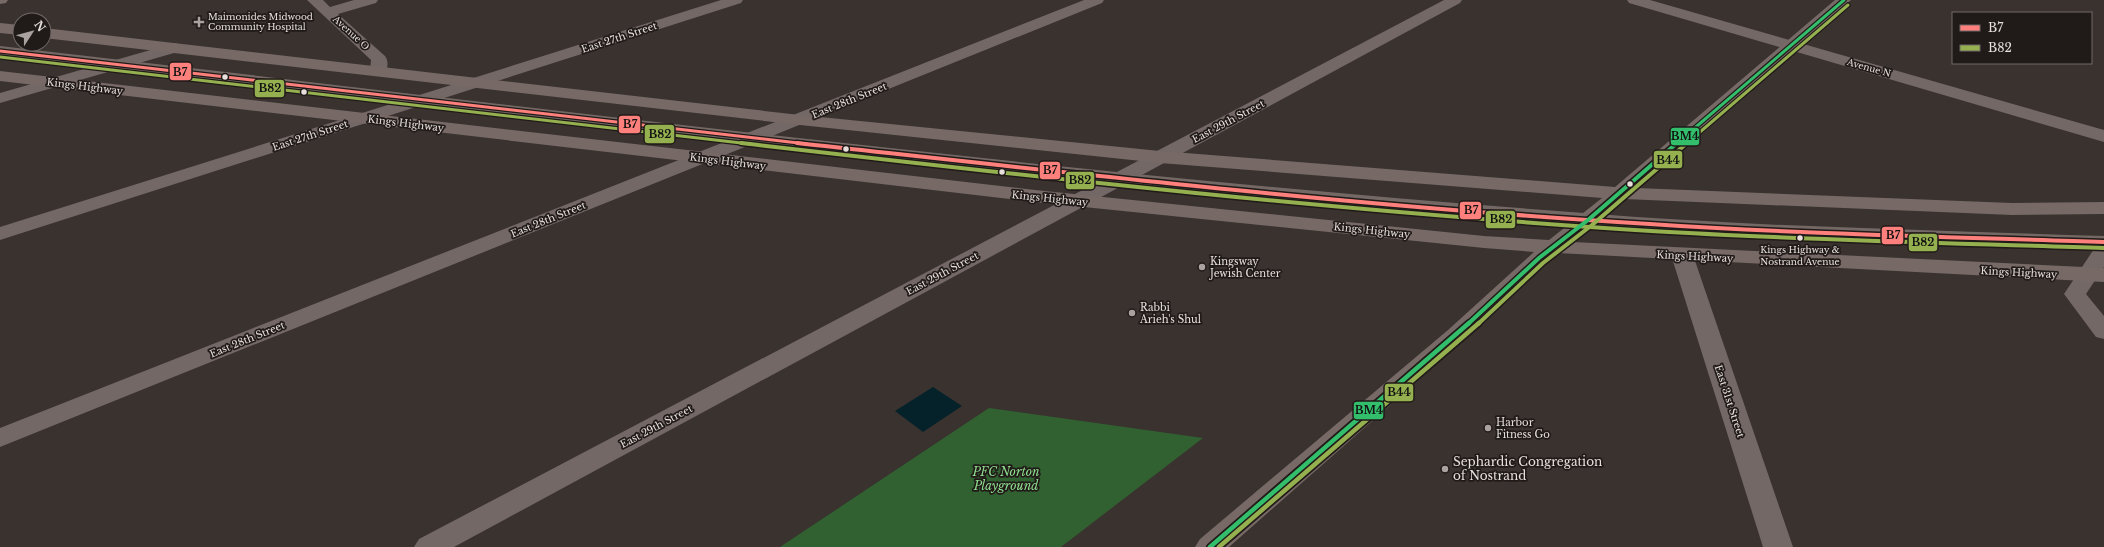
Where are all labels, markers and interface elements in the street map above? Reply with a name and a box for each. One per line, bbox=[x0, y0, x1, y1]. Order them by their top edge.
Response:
place label: Maimonides Midwood Community Hospital bbox=[208, 11, 313, 32]
north arrow bbox=[12, 12, 52, 52]
legend bbox=[1952, 12, 2092, 64]
street label: Avenue O bbox=[330, 13, 372, 52]
marker: Maimonides Midwood Community Hospital bbox=[193, 16, 205, 28]
text: N bbox=[31, 18, 49, 35]
street label: East 27th Street bbox=[580, 19, 659, 56]
text: B7 bbox=[1988, 20, 2004, 35]
text: B82 bbox=[1988, 40, 2012, 55]
street label: Avenue N bbox=[1845, 56, 1892, 79]
line badge: B7 bbox=[169, 62, 192, 81]
text: B7 bbox=[173, 65, 188, 79]
unlabelled marker bbox=[220, 72, 230, 82]
street label: Kings Highway bbox=[46, 75, 125, 98]
line badge: B82 bbox=[254, 79, 285, 98]
street label: East 28th Street bbox=[810, 79, 889, 121]
text: B82 bbox=[259, 81, 281, 95]
unlabelled marker bbox=[299, 87, 309, 97]
street label: East 29th Street bbox=[1190, 97, 1267, 146]
street label: Kings Highway bbox=[367, 112, 446, 135]
line badge: B7 bbox=[618, 115, 641, 134]
street label: East 27th Street bbox=[271, 117, 350, 154]
text: B7 bbox=[623, 117, 638, 131]
line badge: B82 bbox=[644, 124, 675, 144]
text: B82 bbox=[649, 127, 671, 141]
line badge: BM4 bbox=[1670, 127, 1700, 146]
text: BM4 bbox=[1671, 129, 1699, 143]
unlabelled marker bbox=[841, 144, 851, 154]
street label: Kings Highway bbox=[689, 150, 768, 173]
line badge: B44 bbox=[1653, 150, 1683, 169]
text: B44 bbox=[1656, 153, 1680, 167]
line badge: B7 bbox=[1039, 161, 1061, 180]
text: B7 bbox=[1043, 163, 1058, 177]
unlabelled marker bbox=[997, 167, 1007, 177]
line badge: B82 bbox=[1065, 171, 1095, 190]
text: B82 bbox=[1069, 173, 1091, 187]
unlabelled marker bbox=[1625, 179, 1635, 189]
street label: Kings Highway bbox=[1011, 188, 1089, 209]
street label: East 28th Street bbox=[509, 198, 588, 240]
line badge: B7 bbox=[1459, 201, 1482, 220]
text: B7 bbox=[1464, 203, 1479, 217]
line badge: B82 bbox=[1485, 210, 1516, 229]
text: B82 bbox=[1490, 212, 1512, 226]
street label: Kings Highway bbox=[1333, 220, 1411, 241]
line badge: B7 bbox=[1881, 226, 1904, 245]
text: B7 bbox=[1886, 228, 1901, 242]
marker: Kings Highway & Nostrand Avenue bbox=[1795, 233, 1805, 243]
line badge: B82 bbox=[1908, 233, 1938, 252]
text: B82 bbox=[1912, 235, 1934, 249]
place label: Kings Highway & Nostrand Avenue bbox=[1760, 244, 1840, 267]
street label: Kings Highway bbox=[1656, 248, 1734, 265]
street label: East 29th Street bbox=[904, 249, 981, 298]
place label: Kingsway Jewish Center bbox=[1208, 255, 1281, 280]
marker: Kingsway Jewish Center bbox=[1197, 262, 1207, 272]
street label: Kings Highway bbox=[1980, 264, 2058, 281]
place label: Rabbi Arieh's Shul bbox=[1139, 301, 1201, 326]
marker: Rabbi Arieh's Shul bbox=[1127, 308, 1137, 318]
street label: East 28th Street bbox=[208, 318, 287, 360]
street label: East 31st Street bbox=[1712, 363, 1747, 439]
line badge: B44 bbox=[1384, 383, 1414, 402]
text: B44 bbox=[1387, 385, 1411, 399]
line badge: BM4 bbox=[1353, 401, 1384, 420]
street label: East 29th Street bbox=[618, 402, 695, 451]
text: BM4 bbox=[1355, 403, 1383, 417]
place label: Harbor Fitness Go bbox=[1496, 416, 1550, 441]
marker: Harbor Fitness Go bbox=[1483, 423, 1493, 433]
place label: Sephardic Congregation of Nostrand bbox=[1453, 454, 1602, 483]
park label: PFC Norton Playground bbox=[971, 464, 1040, 493]
marker: Sephardic Congregation of Nostrand bbox=[1440, 464, 1450, 474]

